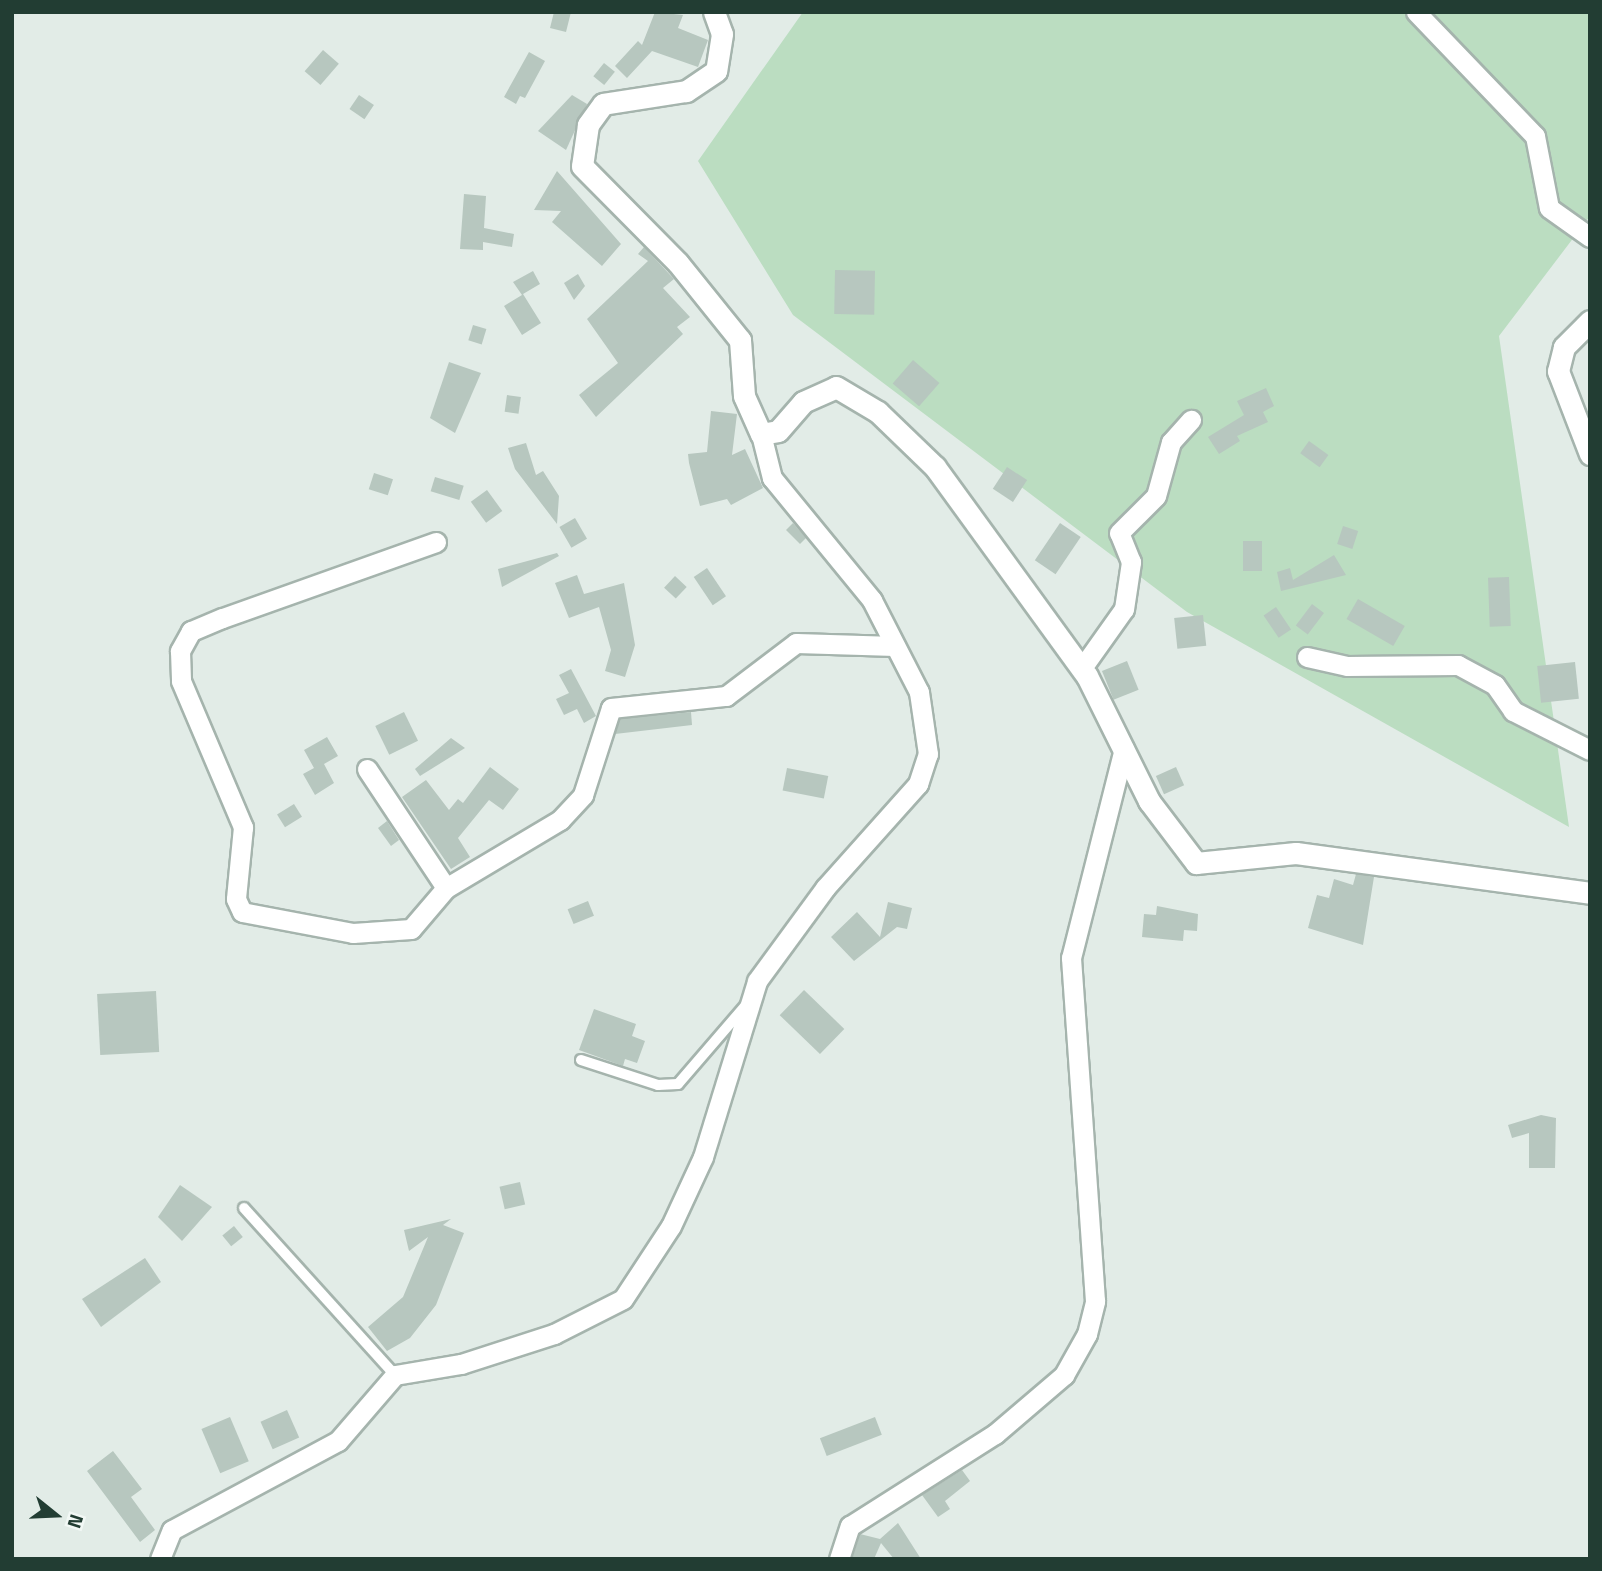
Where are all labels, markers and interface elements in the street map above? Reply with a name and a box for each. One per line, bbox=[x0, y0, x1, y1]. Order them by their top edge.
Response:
north arrow bbox=[21, 1480, 91, 1550]
text: N bbox=[61, 1511, 92, 1532]

